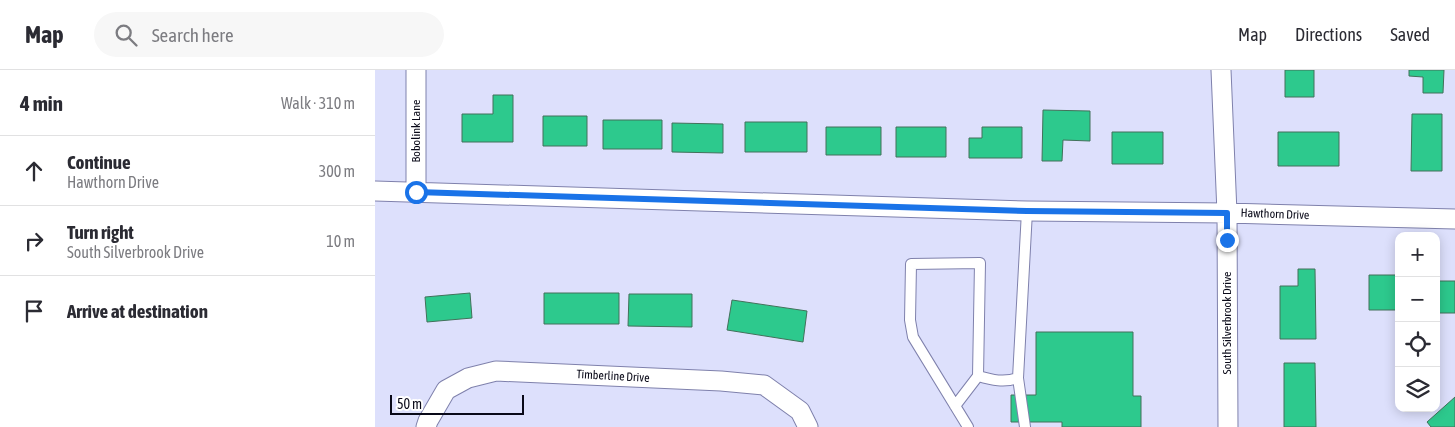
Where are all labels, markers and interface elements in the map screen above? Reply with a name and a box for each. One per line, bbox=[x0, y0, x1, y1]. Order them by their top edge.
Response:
search box bbox=[94, 12, 444, 57]
text: Map bbox=[25, 21, 64, 48]
icon: search bbox=[112, 21, 140, 49]
text: Search here bbox=[152, 24, 234, 46]
text: Map bbox=[1238, 24, 1267, 45]
text: Directions bbox=[1295, 24, 1362, 45]
text: Saved bbox=[1390, 24, 1430, 45]
text: 4 min bbox=[20, 91, 63, 115]
text: Walk · 310 m bbox=[281, 94, 355, 112]
street label: Bobolink Lane bbox=[409, 100, 423, 162]
text: Continue bbox=[67, 151, 131, 173]
icon: ahead bbox=[20, 157, 48, 185]
text: 300 m bbox=[319, 162, 355, 180]
text: Hawthorn Drive bbox=[67, 173, 159, 191]
route start bbox=[405, 181, 428, 204]
street label: Hawthorn Drive bbox=[1240, 206, 1310, 222]
text: Turn right bbox=[67, 221, 134, 243]
icon: right bbox=[20, 227, 48, 255]
route end bbox=[1216, 229, 1239, 252]
text: 10 m bbox=[326, 232, 355, 250]
map controls bbox=[1395, 232, 1440, 412]
button: + bbox=[1395, 232, 1440, 277]
text: South Silverbrook Drive bbox=[67, 243, 204, 261]
street label: South Silverbrook Drive bbox=[1220, 272, 1234, 374]
button: − bbox=[1395, 277, 1440, 322]
icon: arrive bbox=[20, 297, 48, 325]
text: Arrive at destination bbox=[67, 300, 208, 322]
button: locate bbox=[1395, 322, 1440, 367]
street label: Timberline Drive bbox=[576, 367, 650, 385]
button: layers bbox=[1395, 367, 1440, 412]
scale bar bbox=[390, 392, 524, 415]
text: 50 m bbox=[397, 396, 422, 412]

